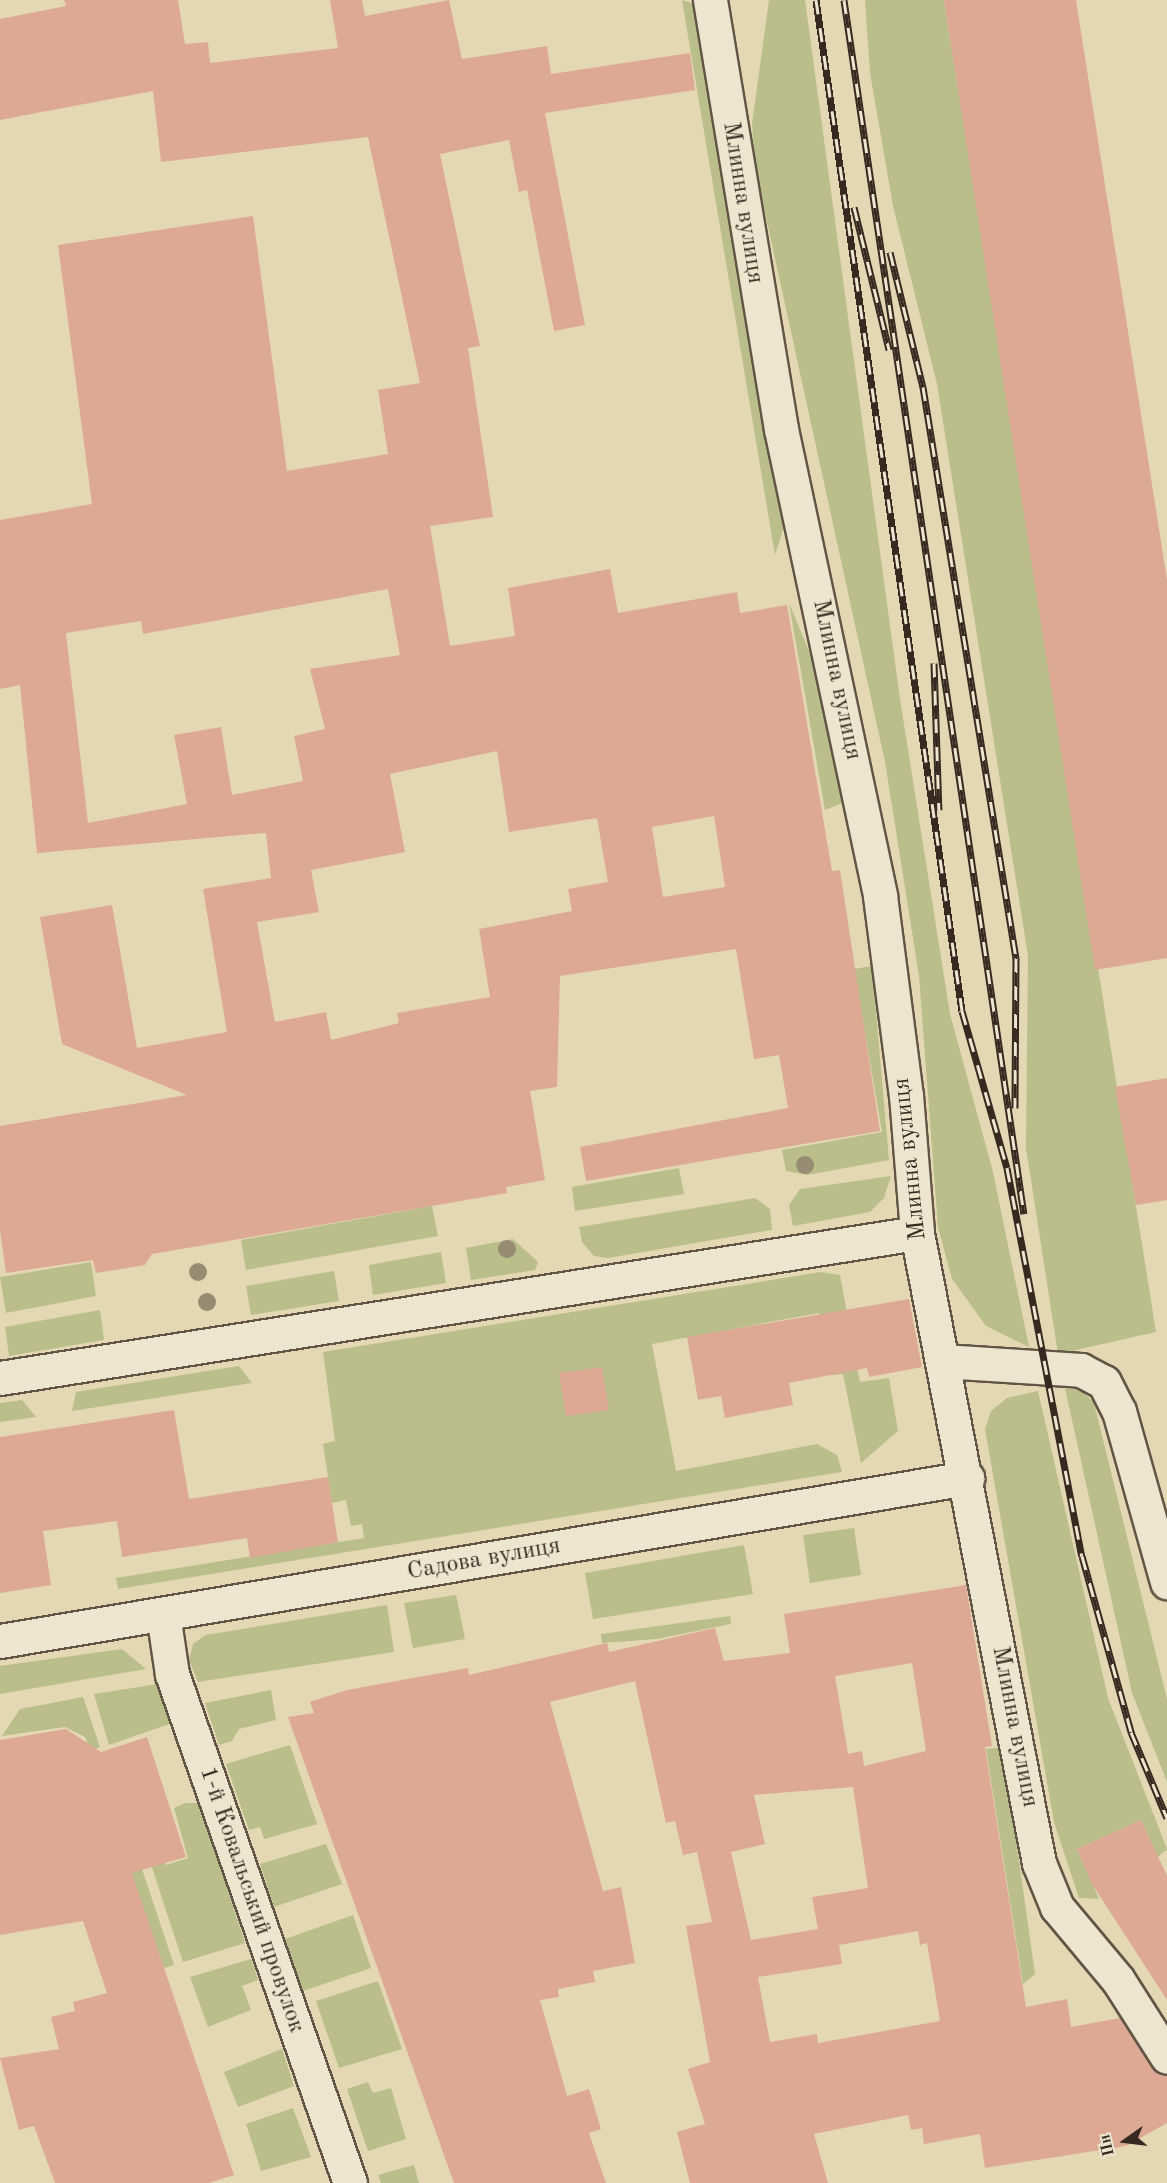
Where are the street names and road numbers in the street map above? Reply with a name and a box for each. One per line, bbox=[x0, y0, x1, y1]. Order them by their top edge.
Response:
street label: Млинна вулиця bbox=[715, 120, 769, 286]
street label: Млинна вулиця bbox=[805, 597, 867, 763]
street label: Млинна вулиця bbox=[888, 1076, 934, 1242]
street label: Садова вулиця bbox=[405, 1532, 563, 1588]
street label: Млинна вулиця bbox=[984, 1644, 1044, 1810]
street label: 1-й Ковальський провулок bbox=[192, 1763, 310, 2037]

